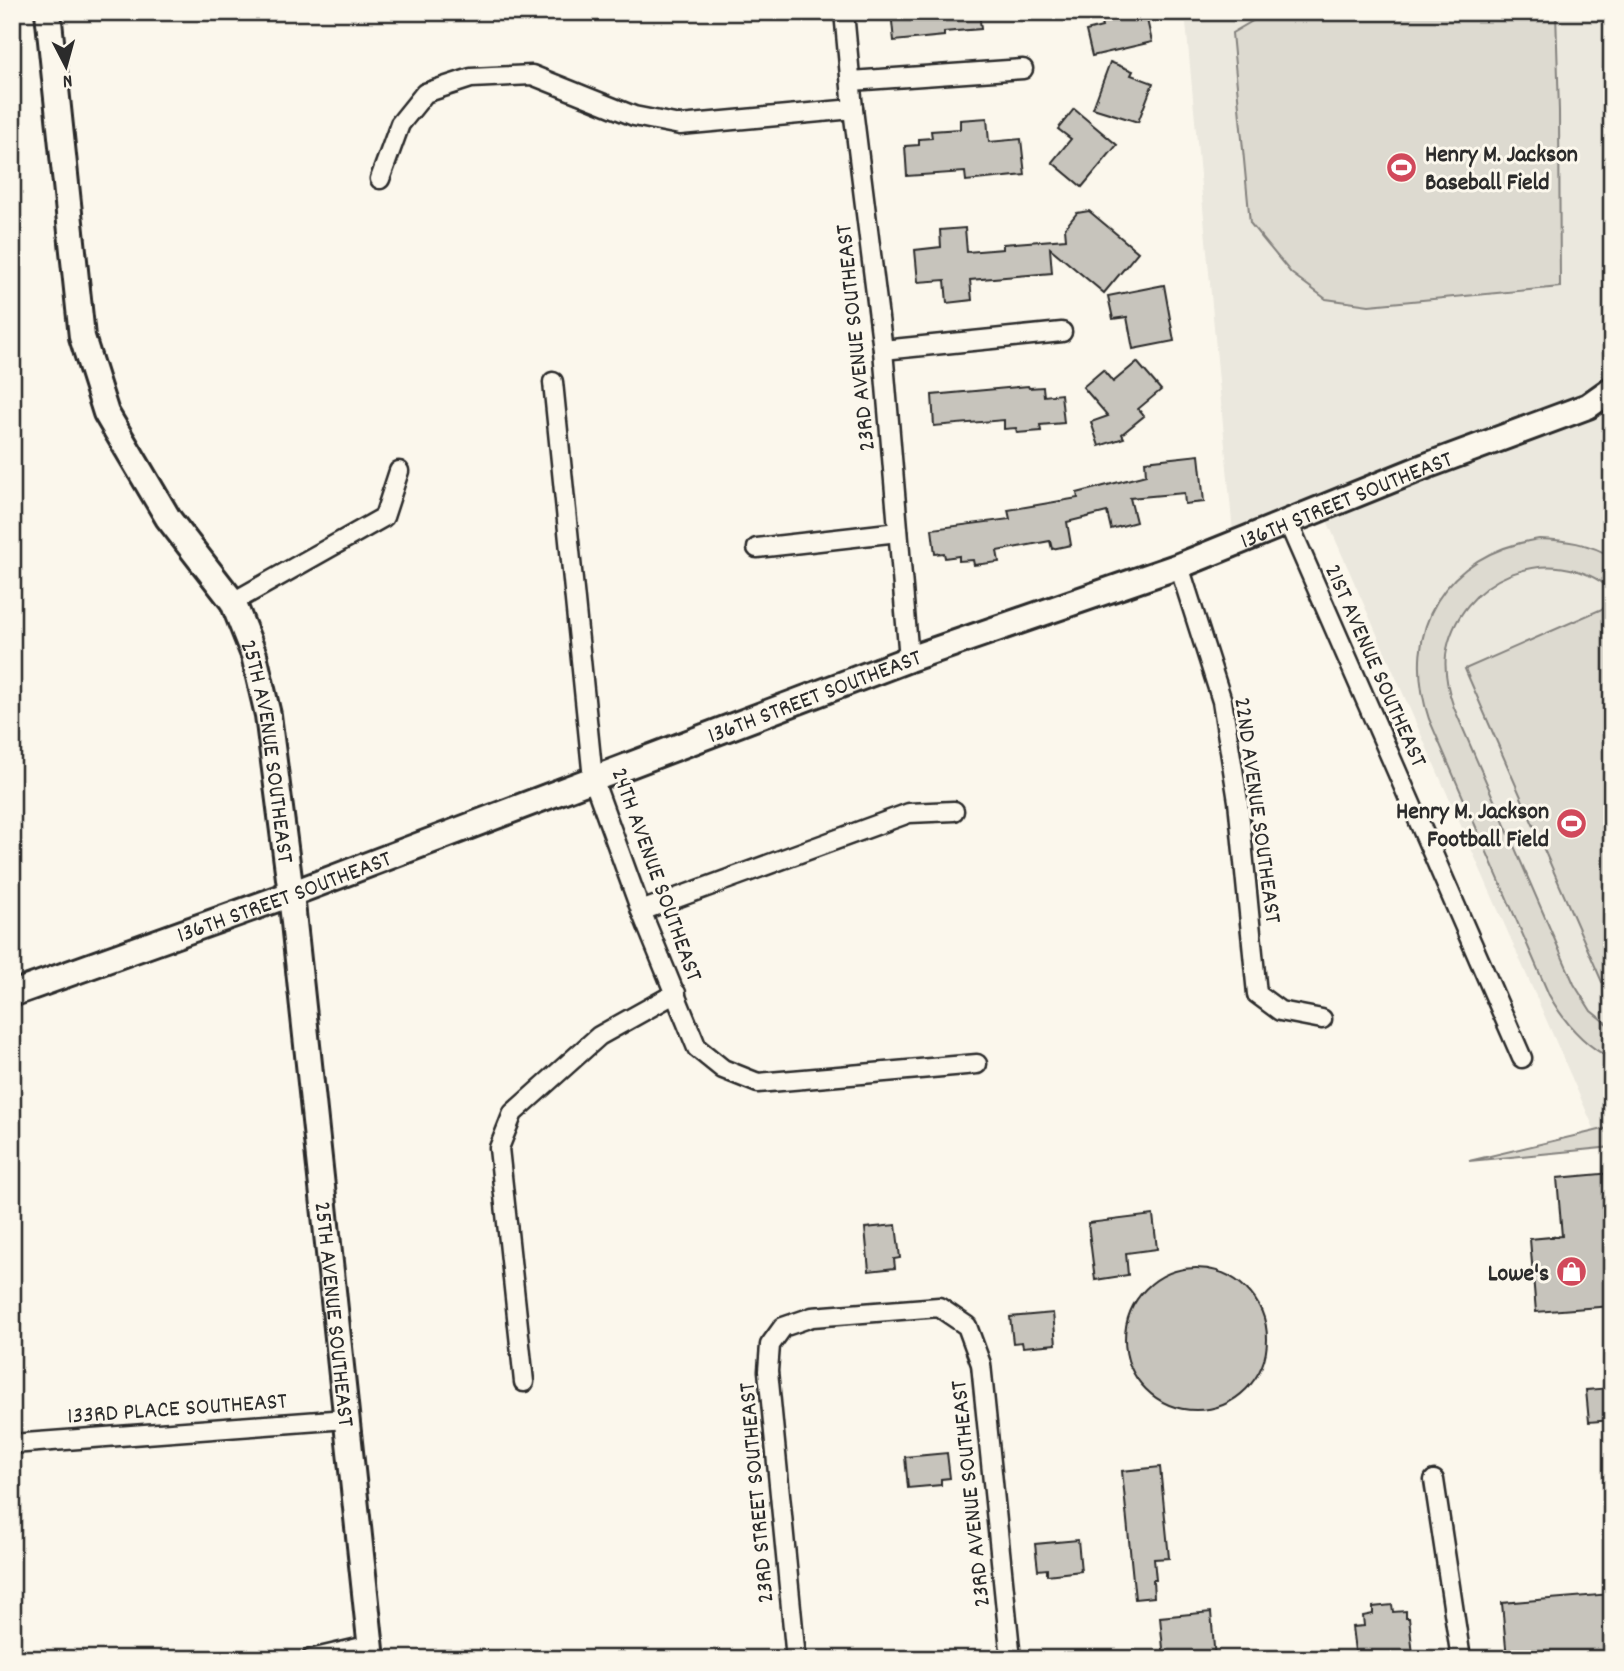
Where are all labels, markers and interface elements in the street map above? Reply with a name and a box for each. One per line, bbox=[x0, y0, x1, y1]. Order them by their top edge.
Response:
north arrow bbox=[32, 32, 102, 102]
text: N bbox=[61, 66, 73, 93]
place label: Henry M. Jackson Baseball Field bbox=[1425, 139, 1578, 201]
sports icon: Henry M. Jackson Baseball Field bbox=[1385, 150, 1419, 184]
street label: 23RD AVENUE SOUTHEAST bbox=[828, 222, 886, 453]
street label: 136TH STREET SOUTHEAST bbox=[1236, 444, 1458, 559]
street label: 21ST AVENUE SOUTHEAST bbox=[1314, 559, 1434, 773]
street label: 25TH AVENUE SOUTHEAST bbox=[230, 635, 301, 866]
street label: 136TH STREET SOUTHEAST bbox=[703, 642, 927, 754]
street label: 22ND AVENUE SOUTHEAST bbox=[1223, 695, 1289, 926]
street label: 24TH AVENUE SOUTHEAST bbox=[601, 763, 710, 987]
place label: Henry M. Jackson Football Field bbox=[1396, 796, 1549, 858]
sports icon: Henry M. Jackson Football Field bbox=[1555, 807, 1589, 841]
street label: 136TH STREET SOUTHEAST bbox=[173, 843, 397, 953]
street label: 25TH AVENUE SOUTHEAST bbox=[304, 1200, 361, 1429]
shop icon: Lowe's bbox=[1555, 1255, 1589, 1289]
place label: Lowe's bbox=[1488, 1258, 1549, 1292]
street label: 23RD AVENUE SOUTHEAST bbox=[943, 1378, 1001, 1609]
street label: 23RD STREET SOUTHEAST bbox=[731, 1381, 785, 1605]
street label: 133RD PLACE SOUTHEAST bbox=[66, 1385, 289, 1435]

